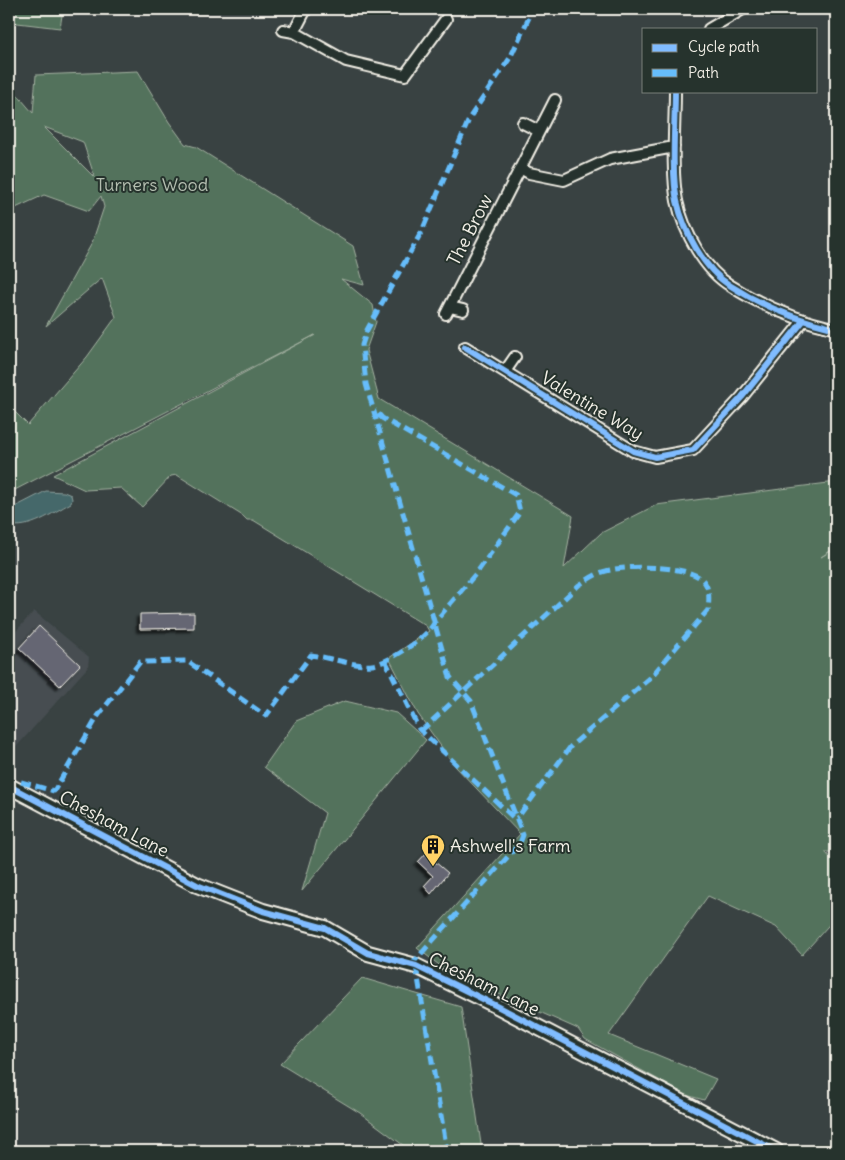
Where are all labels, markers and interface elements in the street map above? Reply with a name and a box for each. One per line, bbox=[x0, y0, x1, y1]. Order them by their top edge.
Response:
legend bbox=[642, 28, 818, 92]
text: Cycle path bbox=[688, 37, 760, 56]
text: Path bbox=[688, 63, 719, 82]
park label: Turners Wood bbox=[96, 173, 209, 196]
street label: The Brow bbox=[442, 190, 497, 269]
street label: Valentine Way bbox=[537, 366, 648, 445]
street label: Chesham Lane bbox=[55, 785, 173, 862]
building icon: Ashwell's Farm bbox=[420, 833, 446, 867]
place label: Ashwell's Farm bbox=[450, 834, 571, 857]
street label: Chesham Lane bbox=[425, 947, 544, 1020]

